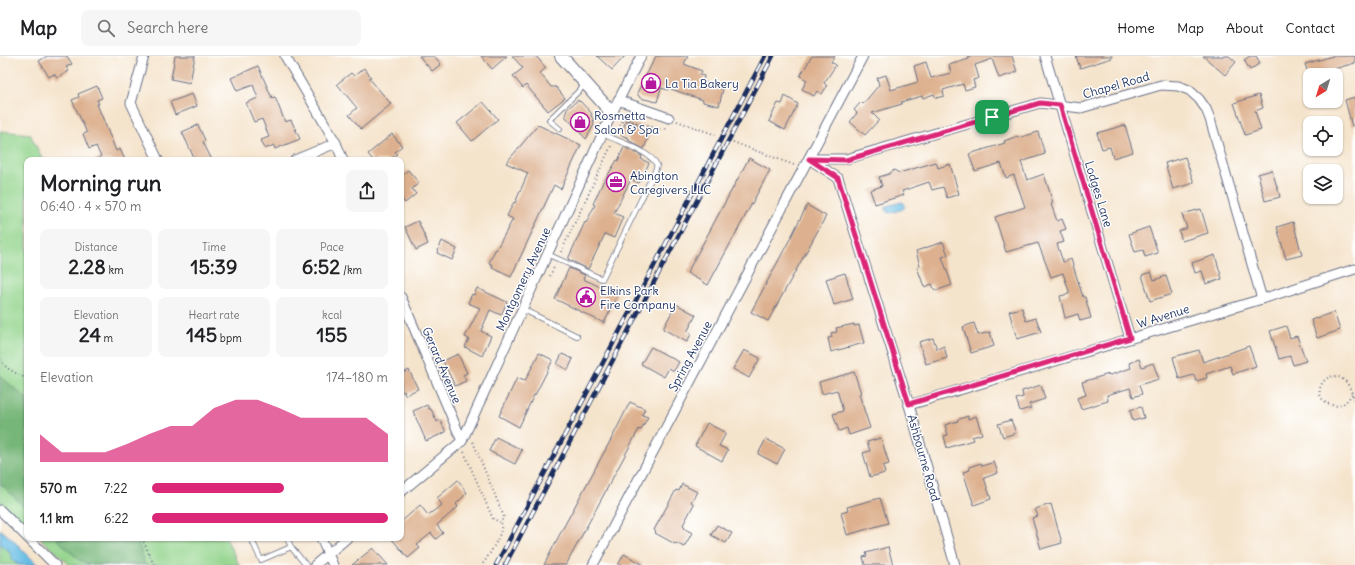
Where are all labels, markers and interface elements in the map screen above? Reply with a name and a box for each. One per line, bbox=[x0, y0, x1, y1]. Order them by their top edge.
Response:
search box bbox=[81, 10, 361, 46]
text: Map bbox=[20, 16, 57, 40]
icon: search bbox=[95, 17, 117, 39]
text: Search here bbox=[127, 18, 208, 37]
text: Home bbox=[1117, 19, 1155, 37]
text: Map bbox=[1177, 19, 1204, 37]
text: About bbox=[1226, 19, 1264, 37]
text: Contact bbox=[1286, 19, 1335, 37]
street label: Chapel Road bbox=[1081, 68, 1151, 102]
north arrow bbox=[1303, 68, 1343, 108]
map controls bbox=[1303, 68, 1343, 204]
shop icon: La Tia Bakery bbox=[640, 72, 662, 94]
place label: La Tia Bakery bbox=[665, 76, 739, 91]
pin bbox=[975, 100, 1009, 134]
icon: arrive bbox=[981, 106, 1003, 128]
place label: Rosmetta Salon & Spa bbox=[594, 108, 659, 137]
shop icon: Rosmetta Salon & Spa bbox=[569, 111, 591, 133]
button: locate bbox=[1303, 116, 1343, 156]
street label: Lodges Lane bbox=[1082, 159, 1116, 229]
button: layers bbox=[1303, 164, 1343, 204]
place label: Abington Caregivers LLC bbox=[630, 168, 711, 197]
text: Morning run bbox=[40, 169, 162, 197]
button: share bbox=[346, 170, 388, 212]
office icon: Abington Caregivers LLC bbox=[605, 171, 627, 193]
text: 06:40 · 4 × 570 m bbox=[40, 198, 141, 215]
street label: Montgomery Avenue bbox=[492, 225, 554, 333]
text: Distance bbox=[75, 240, 117, 254]
text: Time bbox=[202, 240, 226, 254]
text: Pace bbox=[320, 240, 344, 254]
text: 2.28 bbox=[68, 254, 106, 279]
text: 15:39 bbox=[191, 254, 237, 279]
text: 6:52 bbox=[302, 254, 340, 279]
text: km bbox=[106, 263, 124, 277]
text: /km bbox=[340, 263, 362, 277]
place label: Elkins Park Fire Company bbox=[600, 283, 676, 312]
public building icon: Elkins Park Fire Company bbox=[575, 286, 597, 308]
street label: W Avenue bbox=[1135, 301, 1191, 331]
text: Elevation bbox=[73, 308, 119, 322]
text: Heart rate bbox=[188, 308, 240, 322]
text: kcal bbox=[322, 308, 342, 322]
street label: Spring Avenue bbox=[665, 318, 715, 394]
text: 24 bbox=[79, 322, 101, 347]
text: 145 bbox=[186, 322, 217, 347]
text: 155 bbox=[317, 322, 347, 347]
street label: Gerard Avenue bbox=[419, 324, 465, 406]
text: m bbox=[101, 331, 113, 345]
text: bpm bbox=[217, 331, 242, 345]
text: Elevation bbox=[40, 369, 93, 386]
text: 174–180 m bbox=[326, 369, 388, 386]
street label: Ashbourne Road bbox=[904, 413, 944, 503]
text: 570 m bbox=[40, 480, 77, 497]
text: 7:22 bbox=[104, 480, 128, 497]
text: 1.1 km bbox=[40, 510, 74, 527]
text: 6:22 bbox=[104, 510, 129, 527]

